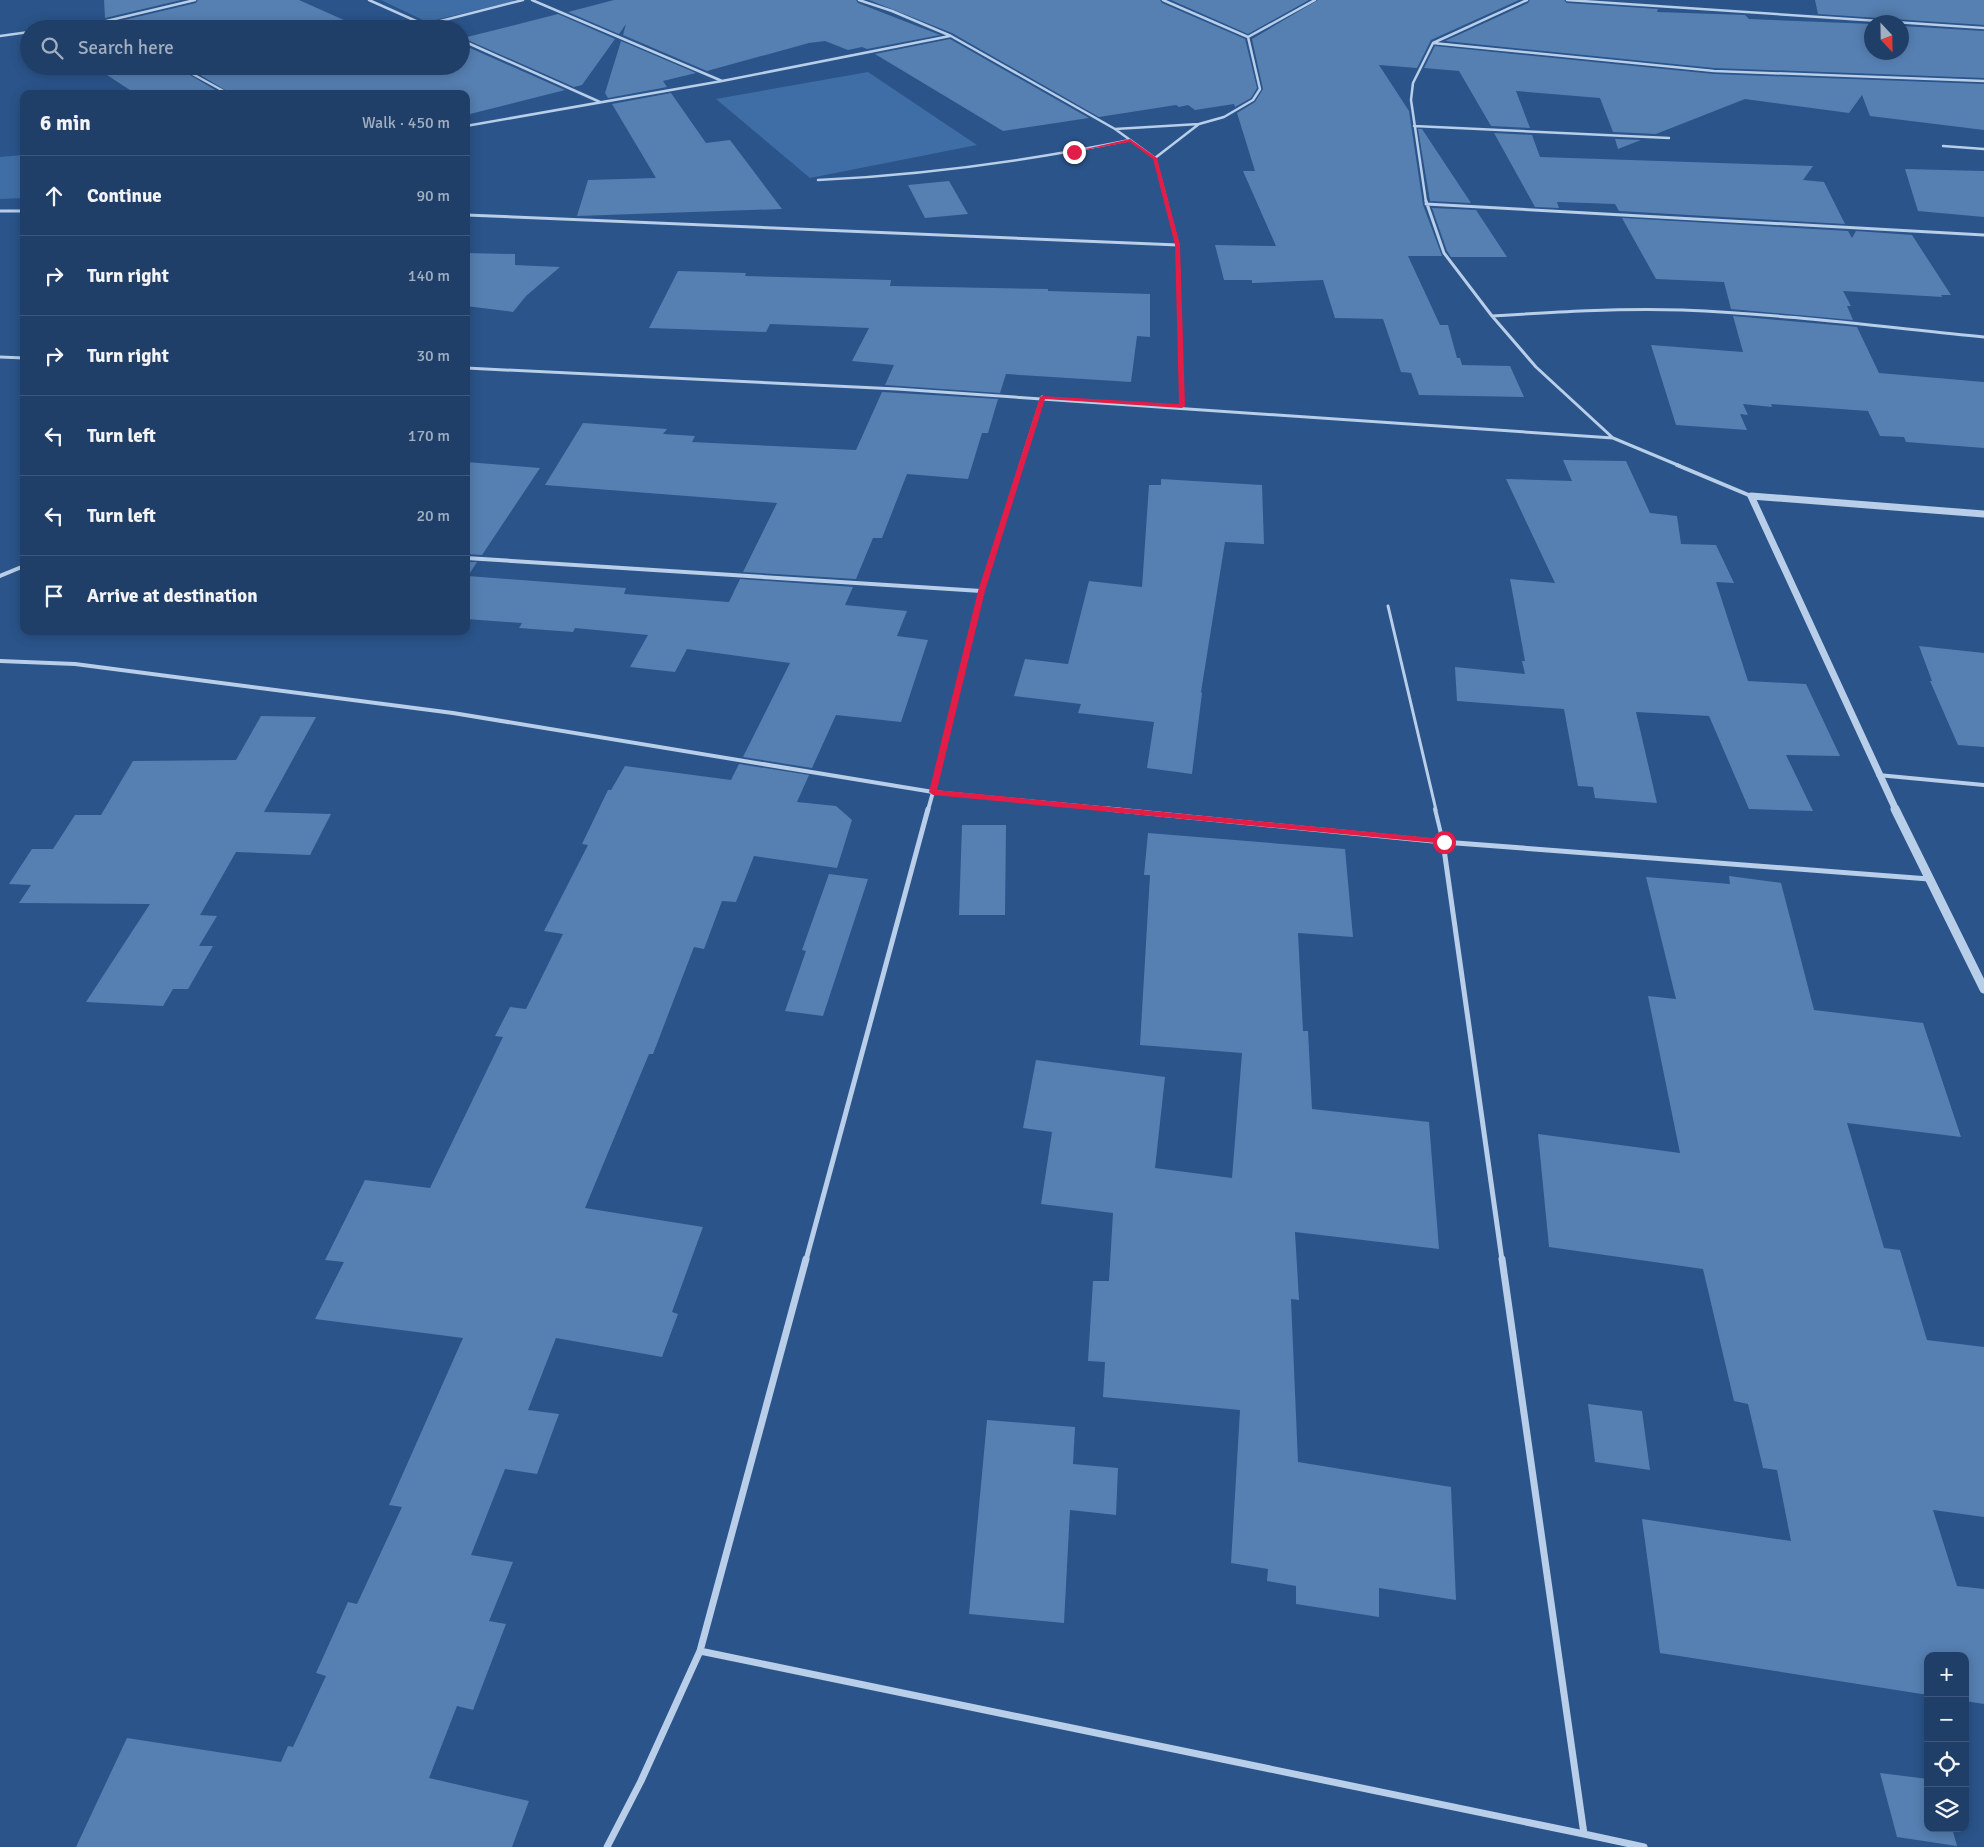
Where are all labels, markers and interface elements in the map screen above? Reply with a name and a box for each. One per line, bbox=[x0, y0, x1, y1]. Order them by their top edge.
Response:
north arrow bbox=[1864, 15, 1909, 60]
search box bbox=[20, 20, 470, 75]
icon: search bbox=[38, 34, 66, 62]
text: Search here bbox=[78, 36, 174, 60]
text: 6 min bbox=[40, 110, 91, 136]
text: Walk · 450 m bbox=[362, 113, 450, 133]
route end bbox=[1063, 141, 1086, 164]
icon: ahead bbox=[40, 182, 68, 210]
text: Continue bbox=[87, 184, 162, 208]
text: 90 m bbox=[416, 186, 450, 206]
icon: right bbox=[40, 262, 68, 290]
text: Turn right bbox=[87, 264, 169, 288]
text: 140 m bbox=[408, 266, 450, 286]
icon: right bbox=[40, 342, 68, 370]
text: Turn right bbox=[87, 344, 169, 368]
text: 30 m bbox=[416, 346, 450, 366]
icon: left bbox=[40, 422, 68, 450]
text: Turn left bbox=[87, 424, 156, 448]
text: 170 m bbox=[408, 426, 450, 446]
icon: left bbox=[40, 502, 68, 530]
text: Turn left bbox=[87, 504, 156, 528]
text: 20 m bbox=[416, 506, 450, 526]
icon: arrive bbox=[40, 582, 68, 610]
text: Arrive at destination bbox=[87, 584, 258, 608]
route start bbox=[1433, 831, 1456, 854]
map controls bbox=[1924, 1652, 1969, 1832]
button: + bbox=[1924, 1652, 1969, 1697]
button: − bbox=[1924, 1697, 1969, 1742]
button: locate bbox=[1924, 1742, 1969, 1787]
button: layers bbox=[1924, 1787, 1969, 1832]

